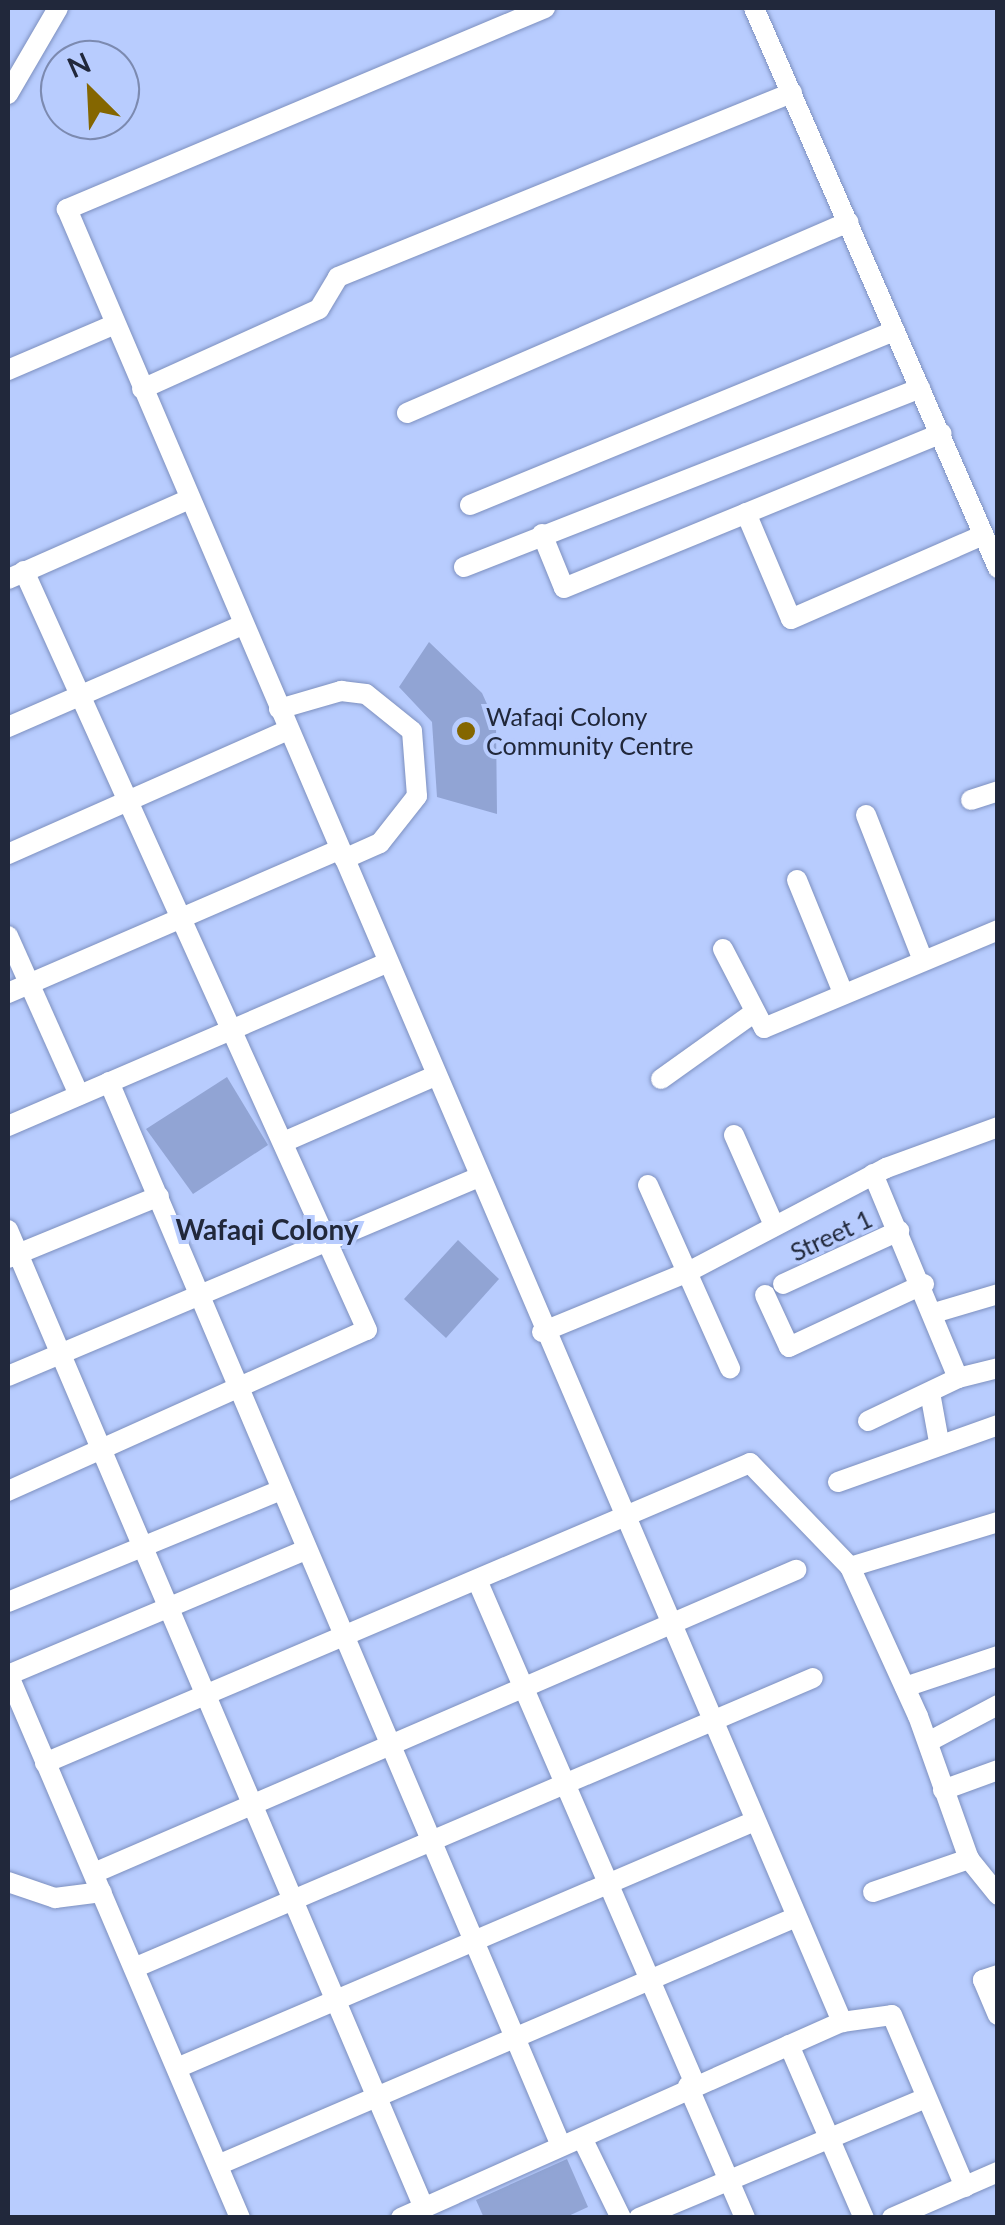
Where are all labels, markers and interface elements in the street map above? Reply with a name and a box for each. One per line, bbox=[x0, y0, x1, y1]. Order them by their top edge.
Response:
north arrow bbox=[40, 40, 140, 140]
text: N bbox=[62, 45, 95, 84]
place label: Wafaqi Colony Community Centre bbox=[486, 702, 694, 761]
marker: Wafaqi Colony Community Centre bbox=[455, 720, 477, 742]
street label: Street 1 bbox=[785, 1203, 877, 1267]
district label: Wafaqi Colony bbox=[175, 1212, 359, 1246]

